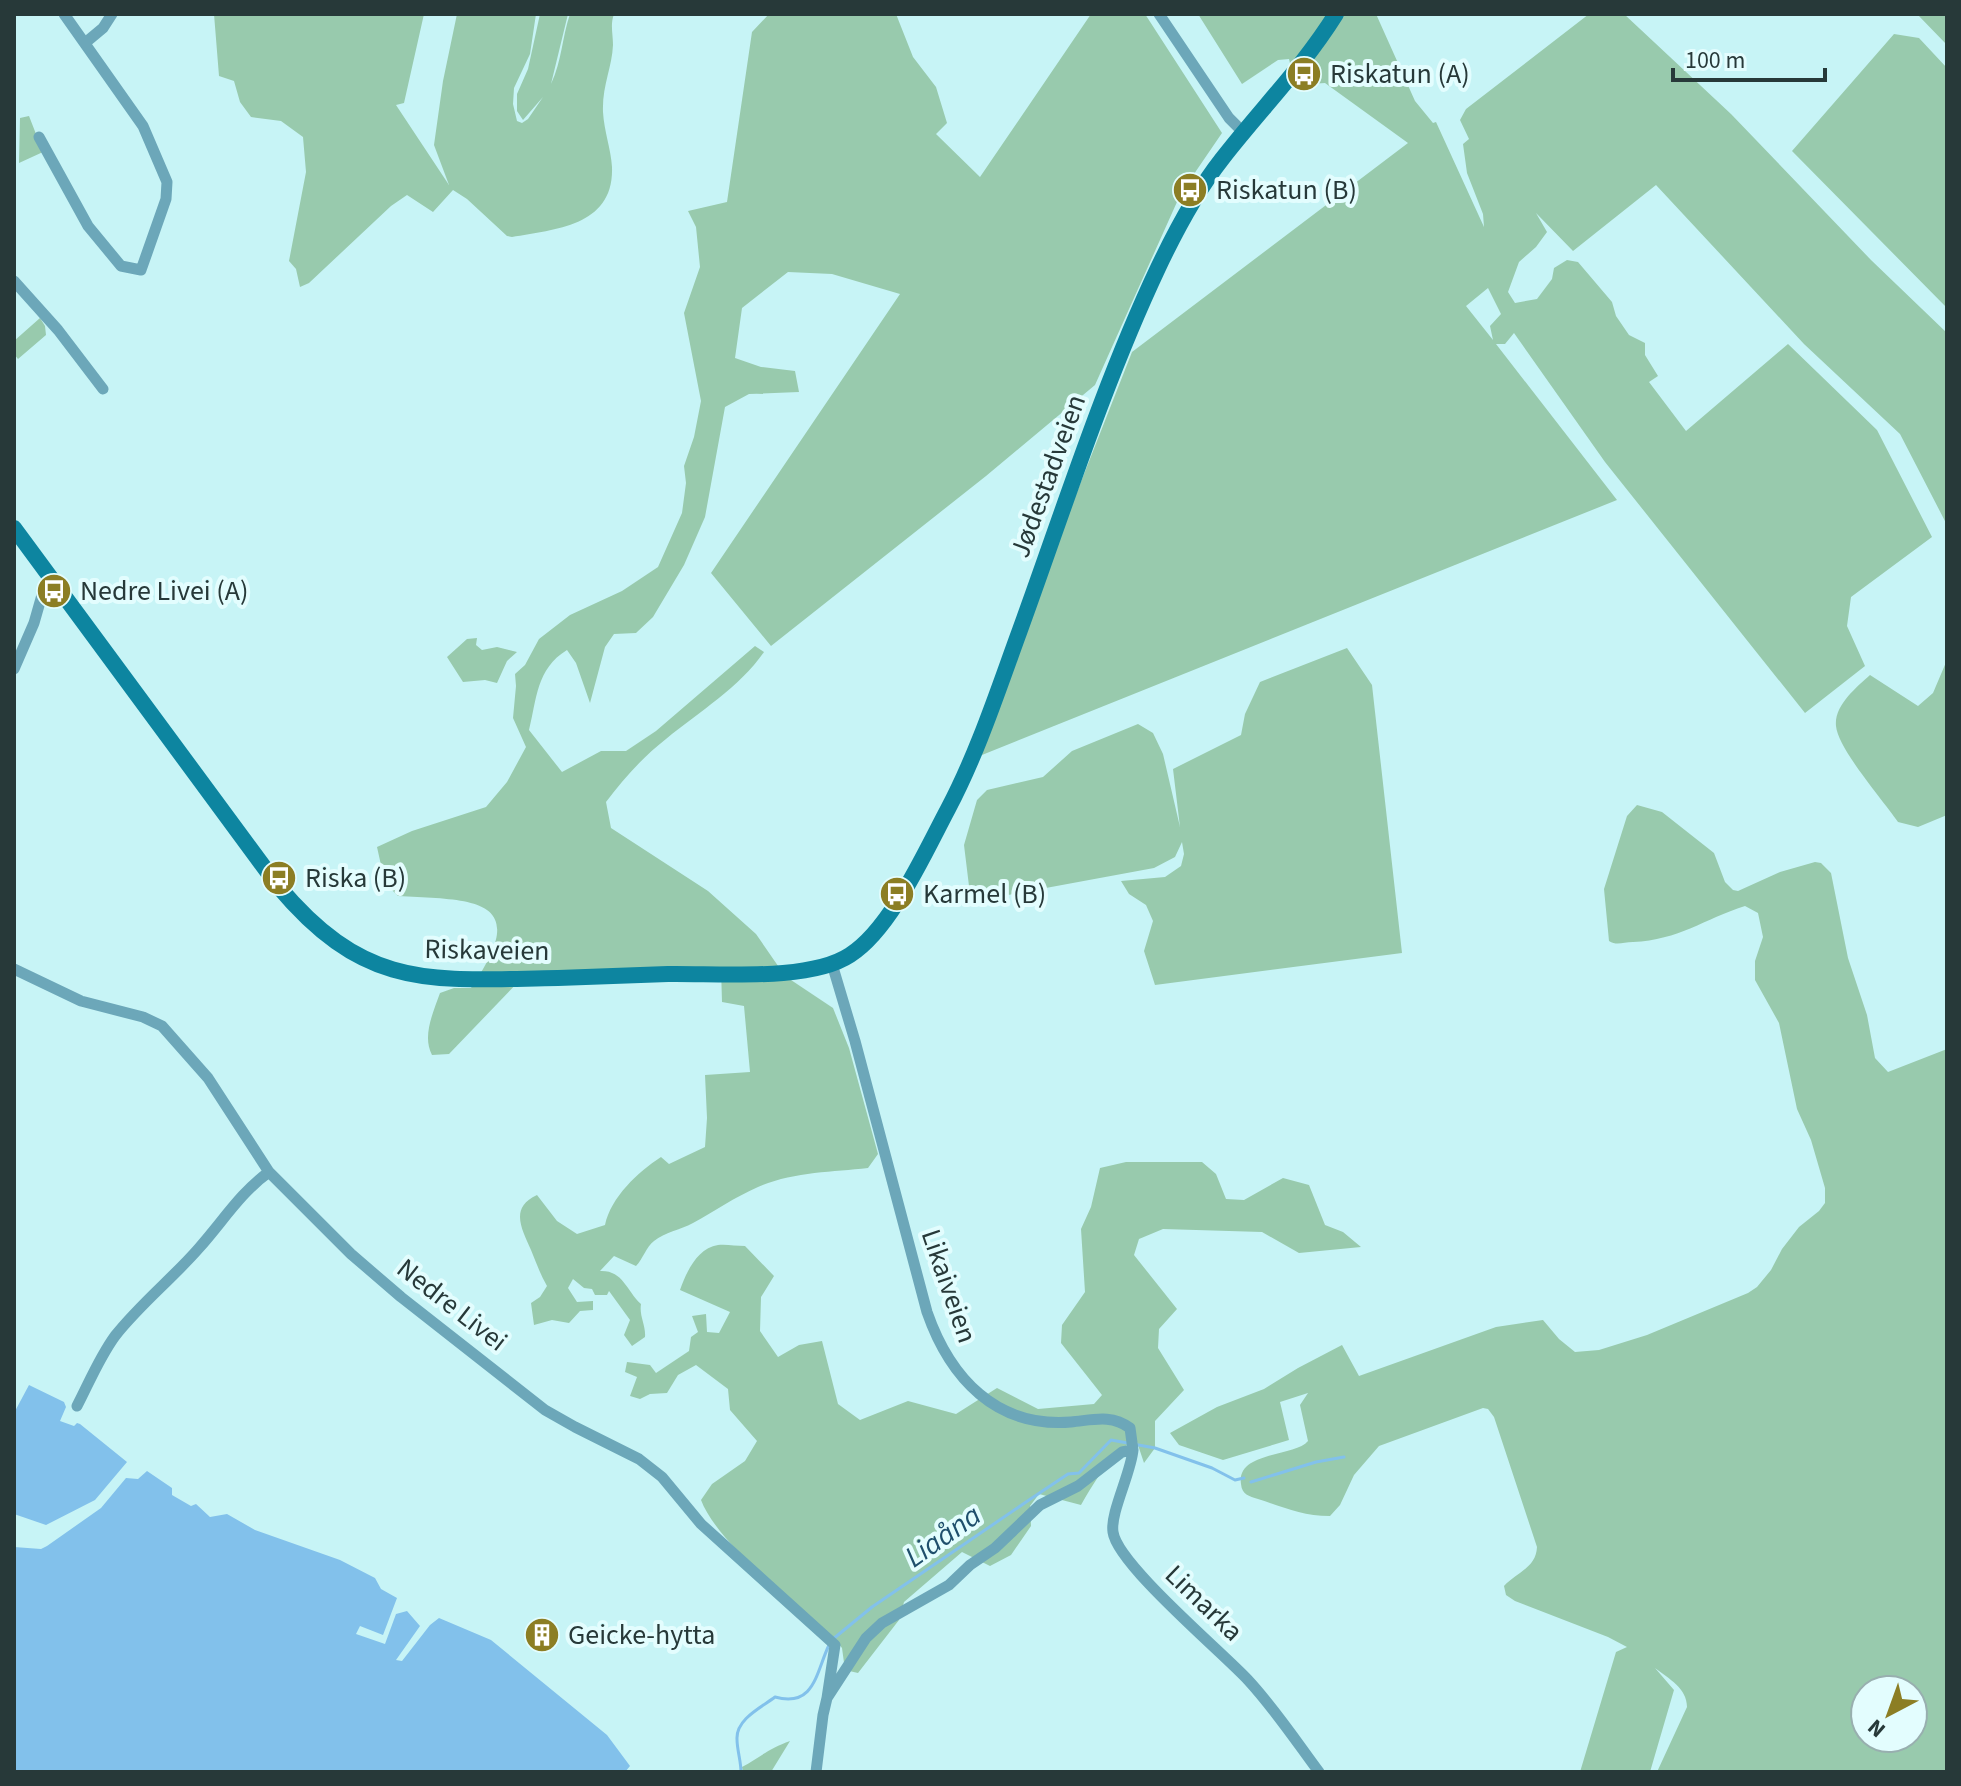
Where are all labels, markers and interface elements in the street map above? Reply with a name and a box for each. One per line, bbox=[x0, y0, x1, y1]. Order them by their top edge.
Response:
scale bar bbox=[1673, 32, 1825, 82]
text: 100 m bbox=[1685, 43, 1745, 78]
place label: Riskatun (A) bbox=[1330, 54, 1470, 94]
bus stop icon: Riskatun (A) bbox=[1285, 55, 1323, 93]
place label: Riskatun (B) bbox=[1216, 170, 1357, 210]
bus stop icon: Riskatun (B) bbox=[1171, 171, 1209, 209]
street label: Jødestadveien bbox=[1000, 389, 1096, 563]
place label: Nedre Livei (A) bbox=[80, 571, 249, 611]
bus stop icon: Nedre Livei (A) bbox=[35, 572, 73, 610]
place label: Riska (B) bbox=[305, 858, 406, 898]
bus stop icon: Riska (B) bbox=[260, 859, 298, 897]
place label: Karmel (B) bbox=[923, 874, 1046, 914]
bus stop icon: Karmel (B) bbox=[878, 875, 916, 913]
street label: Riskaveien bbox=[424, 929, 550, 971]
street label: Likaiveien bbox=[911, 1224, 987, 1348]
street label: Nedre Livei bbox=[388, 1249, 516, 1361]
water label: Liaåna bbox=[896, 1494, 990, 1578]
street label: Limarka bbox=[1156, 1556, 1252, 1650]
place label: Geicke-hytta bbox=[568, 1615, 715, 1655]
building icon: Geicke-hytta bbox=[523, 1616, 561, 1654]
north arrow bbox=[1849, 1674, 1929, 1754]
text: N bbox=[1861, 1711, 1893, 1745]

